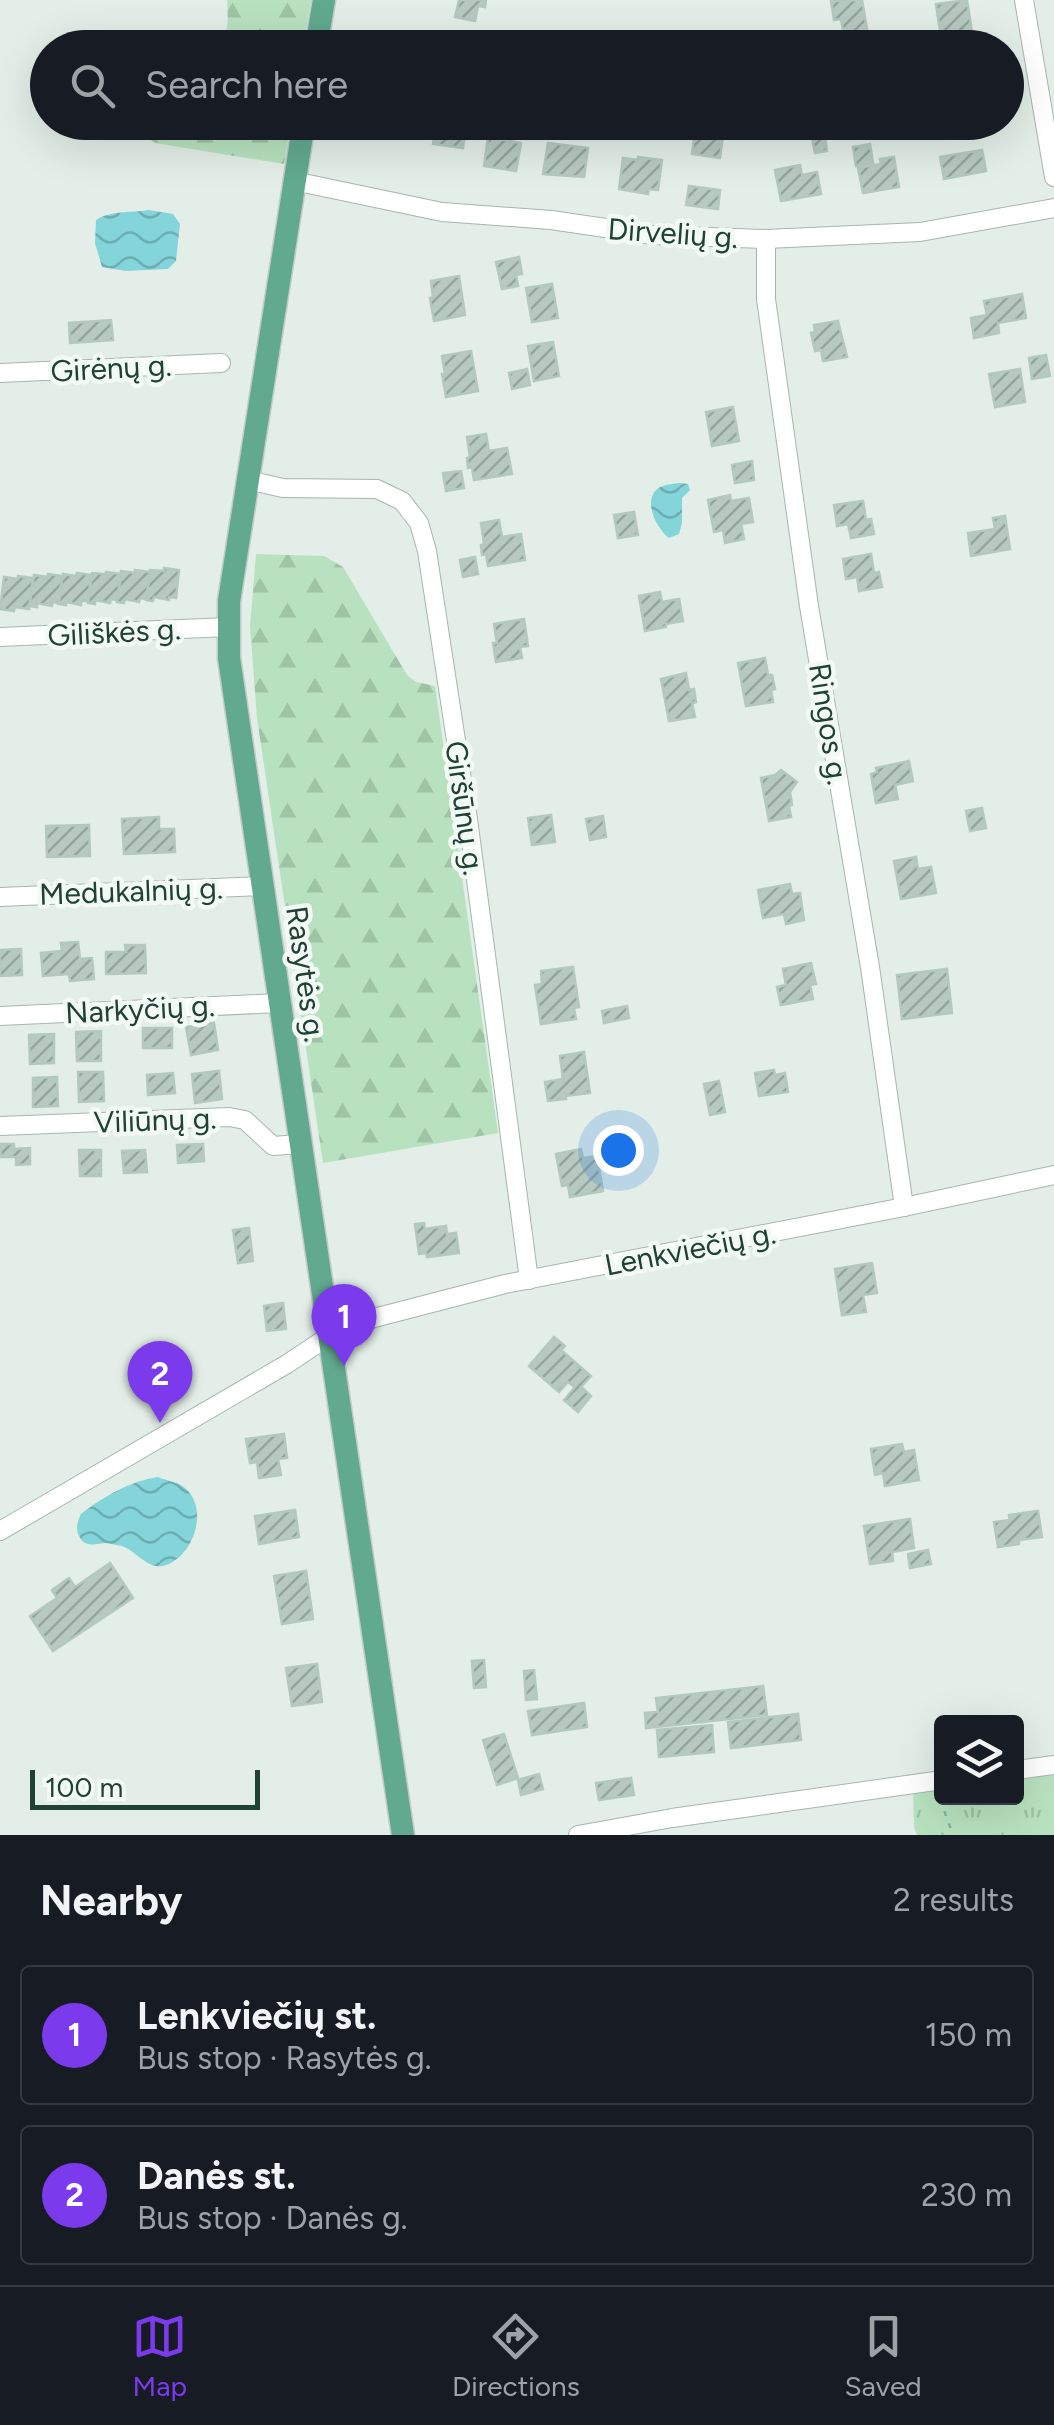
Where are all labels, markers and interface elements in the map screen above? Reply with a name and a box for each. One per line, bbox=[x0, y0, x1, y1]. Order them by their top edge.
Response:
search box bbox=[30, 30, 1024, 140]
icon: search bbox=[65, 58, 120, 113]
text: Search here bbox=[145, 62, 348, 108]
street label: Dirvelių g. bbox=[606, 210, 740, 256]
street label: Girėnų g. bbox=[50, 346, 172, 390]
street label: Giliškės g. bbox=[46, 610, 182, 654]
street label: Ringos g. bbox=[801, 660, 857, 788]
street label: Giršūnų g. bbox=[437, 738, 493, 878]
street label: Medukalnių g. bbox=[38, 869, 224, 913]
street label: Rasytės g. bbox=[278, 904, 334, 1044]
street label: Narkyčių g. bbox=[64, 987, 216, 1031]
street label: Viliūnų g. bbox=[93, 1099, 217, 1141]
your location bbox=[593, 1125, 644, 1176]
street label: Lenkviečių g. bbox=[601, 1214, 779, 1284]
pin: 1 bbox=[312, 1284, 376, 1366]
pin: 2 bbox=[128, 1340, 192, 1423]
map controls bbox=[934, 1715, 1024, 1805]
button: layers bbox=[934, 1715, 1024, 1805]
scale bar bbox=[30, 1765, 260, 1810]
text: 100 m bbox=[45, 1770, 123, 1804]
text: Nearby bbox=[40, 1875, 182, 1926]
text: 2 results bbox=[893, 1881, 1014, 1919]
text: Lenkviečių st. bbox=[137, 1993, 376, 2039]
text: 1 bbox=[68, 2016, 81, 2054]
text: 150 m bbox=[925, 2016, 1012, 2054]
text: Bus stop · Rasytės g. bbox=[137, 2039, 431, 2077]
text: Danės st. bbox=[137, 2153, 296, 2199]
text: 2 bbox=[65, 2176, 84, 2214]
text: 230 m bbox=[921, 2176, 1012, 2214]
text: Bus stop · Danės g. bbox=[137, 2199, 408, 2237]
tab: Map bbox=[132, 2309, 187, 2403]
tab: Directions bbox=[452, 2309, 580, 2403]
tab: Saved bbox=[844, 2309, 922, 2403]

